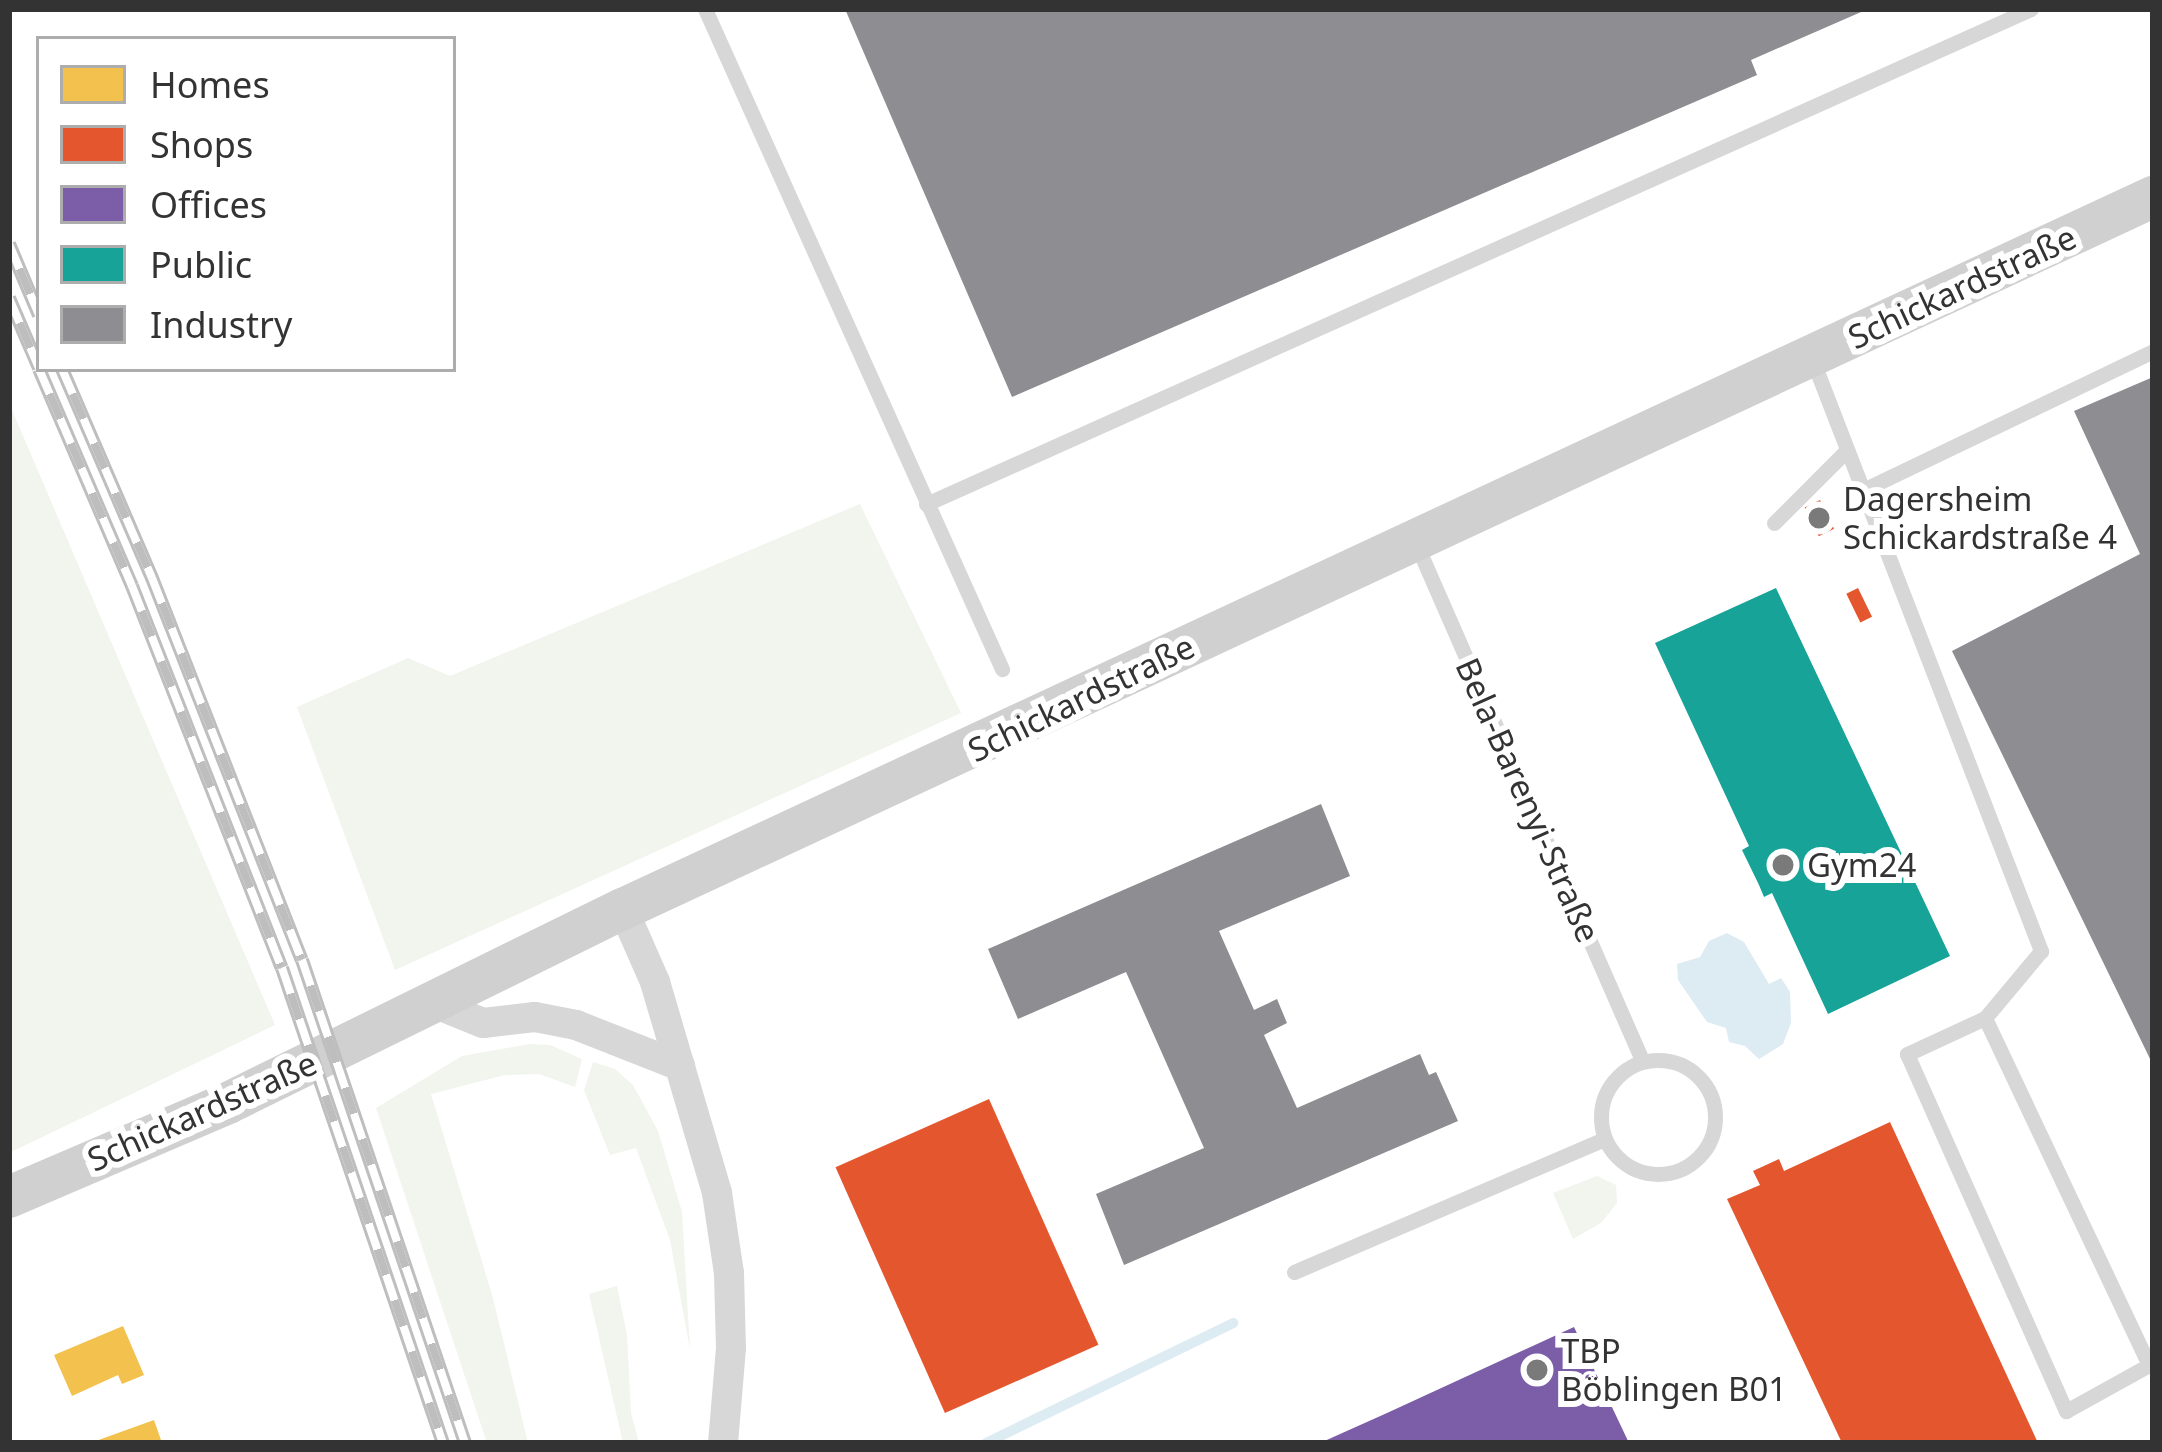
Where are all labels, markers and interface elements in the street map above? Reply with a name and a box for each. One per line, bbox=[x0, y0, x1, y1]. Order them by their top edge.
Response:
legend bbox=[36, 36, 456, 372]
text: Homes bbox=[150, 60, 270, 109]
text: Shops bbox=[150, 120, 253, 169]
text: Offices bbox=[150, 180, 267, 229]
street label: Schickardstraße bbox=[1842, 217, 2082, 357]
text: Public bbox=[150, 240, 252, 289]
text: Industry bbox=[150, 300, 292, 349]
place label: Dagersheim Schickardstraße 4 bbox=[1843, 479, 2117, 557]
marker: Dagersheim Schickardstraße 4 bbox=[1806, 505, 1832, 531]
street label: Schickardstraße bbox=[961, 626, 1201, 770]
street label: Bela-Barenyi-Straße bbox=[1448, 652, 1608, 948]
place label: Gym24 bbox=[1807, 845, 1916, 885]
marker: Gym24 bbox=[1770, 852, 1796, 878]
street label: Schickardstraße bbox=[81, 1043, 323, 1179]
place label: TBP Böblingen B01 bbox=[1561, 1331, 1787, 1409]
marker: TBP Böblingen B01 bbox=[1524, 1357, 1550, 1383]

